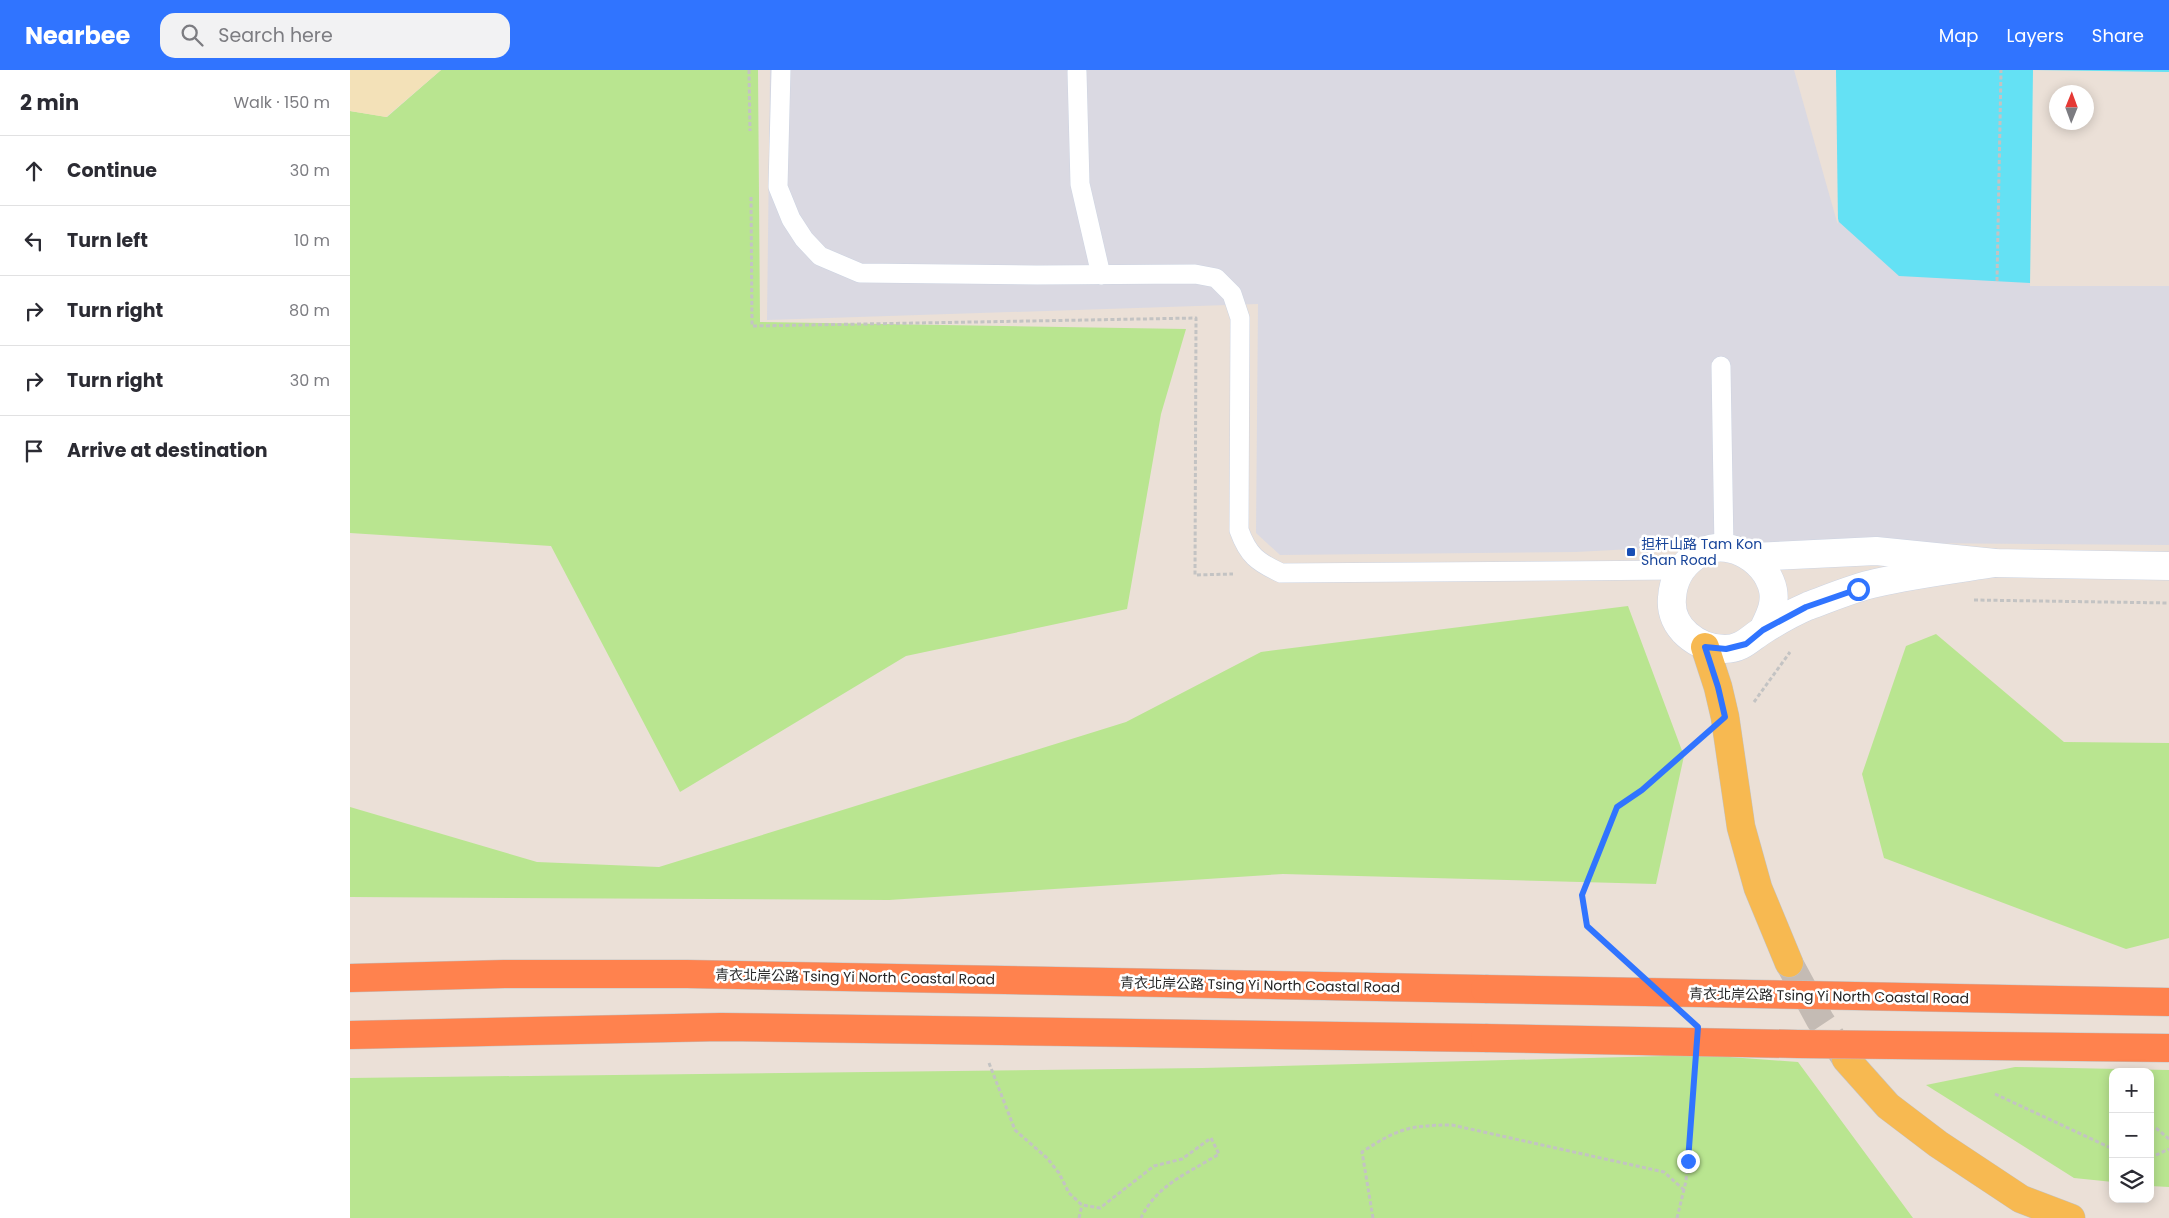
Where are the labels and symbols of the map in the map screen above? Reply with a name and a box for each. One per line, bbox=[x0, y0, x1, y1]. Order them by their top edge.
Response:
north arrow bbox=[2049, 85, 2094, 130]
place label: 担杆山路 Tam Kon Shan Road bbox=[1641, 534, 1762, 570]
marker: 担杆山路 Tam Kon Shan Road bbox=[1625, 546, 1637, 558]
route start bbox=[1847, 578, 1870, 601]
street label: 青衣北岸公路 Tsing Yi North Coastal Road bbox=[715, 965, 995, 989]
street label: 青衣北岸公路 Tsing Yi North Coastal Road bbox=[1120, 973, 1400, 997]
street label: 青衣北岸公路 Tsing Yi North Coastal Road bbox=[1689, 984, 1969, 1008]
route end bbox=[1677, 1150, 1700, 1173]

